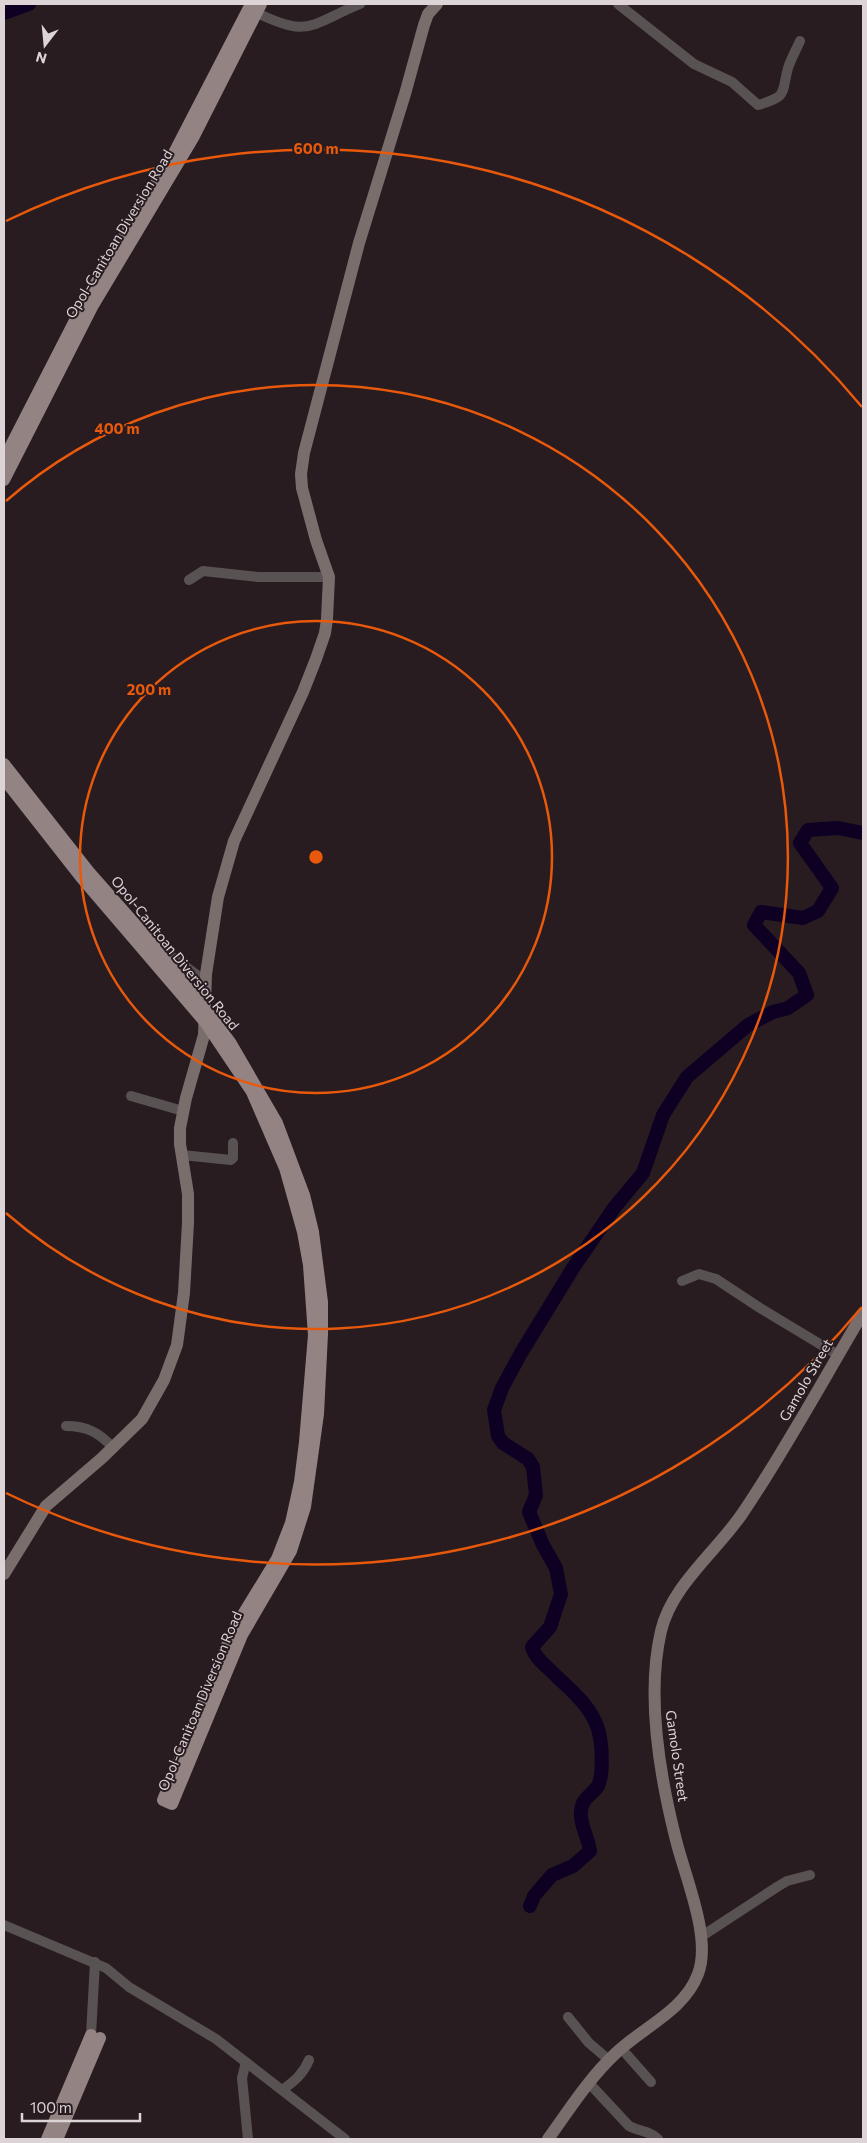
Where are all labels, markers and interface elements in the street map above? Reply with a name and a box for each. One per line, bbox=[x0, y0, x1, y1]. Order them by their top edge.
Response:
north arrow bbox=[20, 20, 70, 70]
text: N bbox=[34, 48, 49, 68]
text: 600 m bbox=[293, 139, 339, 157]
street label: Opol-Canitoan Diversion Road bbox=[61, 146, 176, 321]
text: 400 m bbox=[94, 419, 140, 437]
text: 200 m bbox=[127, 680, 171, 698]
centre of rings bbox=[307, 848, 325, 866]
street label: Opol-Canitoan Diversion Road bbox=[108, 872, 243, 1033]
street label: Gamolo Street bbox=[775, 1335, 836, 1424]
street label: Opol-Canitoan Diversion Road bbox=[154, 1608, 245, 1793]
street label: Gamolo Street bbox=[663, 1709, 692, 1803]
scale bar bbox=[22, 2090, 140, 2122]
text: 100 m bbox=[30, 2098, 72, 2116]

